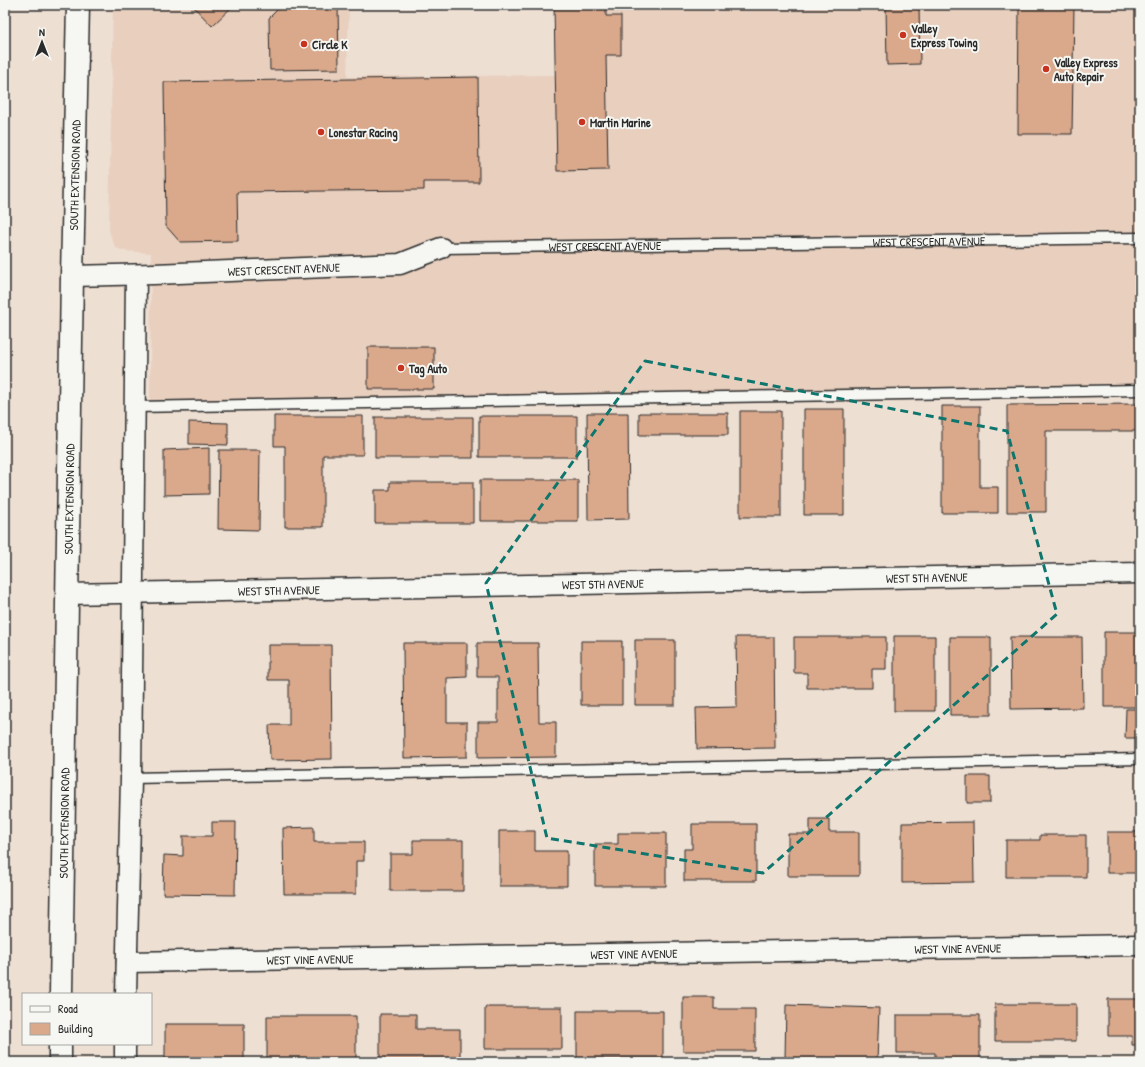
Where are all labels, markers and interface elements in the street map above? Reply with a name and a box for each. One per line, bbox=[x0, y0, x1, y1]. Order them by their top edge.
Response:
place label: Valley Express Towing bbox=[911, 20, 978, 52]
north arrow bbox=[22, 22, 62, 62]
text: N bbox=[39, 25, 45, 39]
marker: Valley Express Towing bbox=[898, 30, 908, 40]
place label: Circle K bbox=[312, 36, 348, 53]
marker: Circle K bbox=[299, 39, 309, 49]
place label: Valley Express Auto Repair bbox=[1054, 54, 1118, 86]
marker: Valley Express Auto Repair bbox=[1041, 64, 1051, 74]
place label: Martin Marine bbox=[590, 114, 651, 131]
marker: Martin Marine bbox=[577, 117, 587, 127]
street label: SOUTH EXTENSION ROAD bbox=[65, 119, 84, 231]
place label: Lonestar Racing bbox=[329, 124, 398, 142]
marker: Lonestar Racing bbox=[316, 127, 326, 137]
street label: WEST CRESCENT AVENUE bbox=[873, 232, 986, 250]
street label: WEST CRESCENT AVENUE bbox=[549, 236, 662, 255]
street label: WEST CRESCENT AVENUE bbox=[227, 258, 341, 279]
place label: Tag Auto bbox=[408, 360, 447, 378]
marker: Tag Auto bbox=[396, 363, 406, 373]
street label: SOUTH EXTENSION ROAD bbox=[59, 443, 78, 554]
street label: WEST 5TH AVENUE bbox=[886, 568, 969, 586]
street label: WEST 5TH AVENUE bbox=[562, 574, 645, 593]
street label: WEST 5TH AVENUE bbox=[238, 581, 321, 599]
street label: SOUTH EXTENSION ROAD bbox=[54, 767, 73, 878]
street label: WEST VINE AVENUE bbox=[914, 939, 1002, 957]
street label: WEST VINE AVENUE bbox=[590, 944, 678, 963]
street label: WEST VINE AVENUE bbox=[266, 950, 354, 968]
legend bbox=[22, 993, 152, 1045]
text: Road bbox=[58, 1000, 78, 1017]
text: Building bbox=[58, 1020, 93, 1037]

